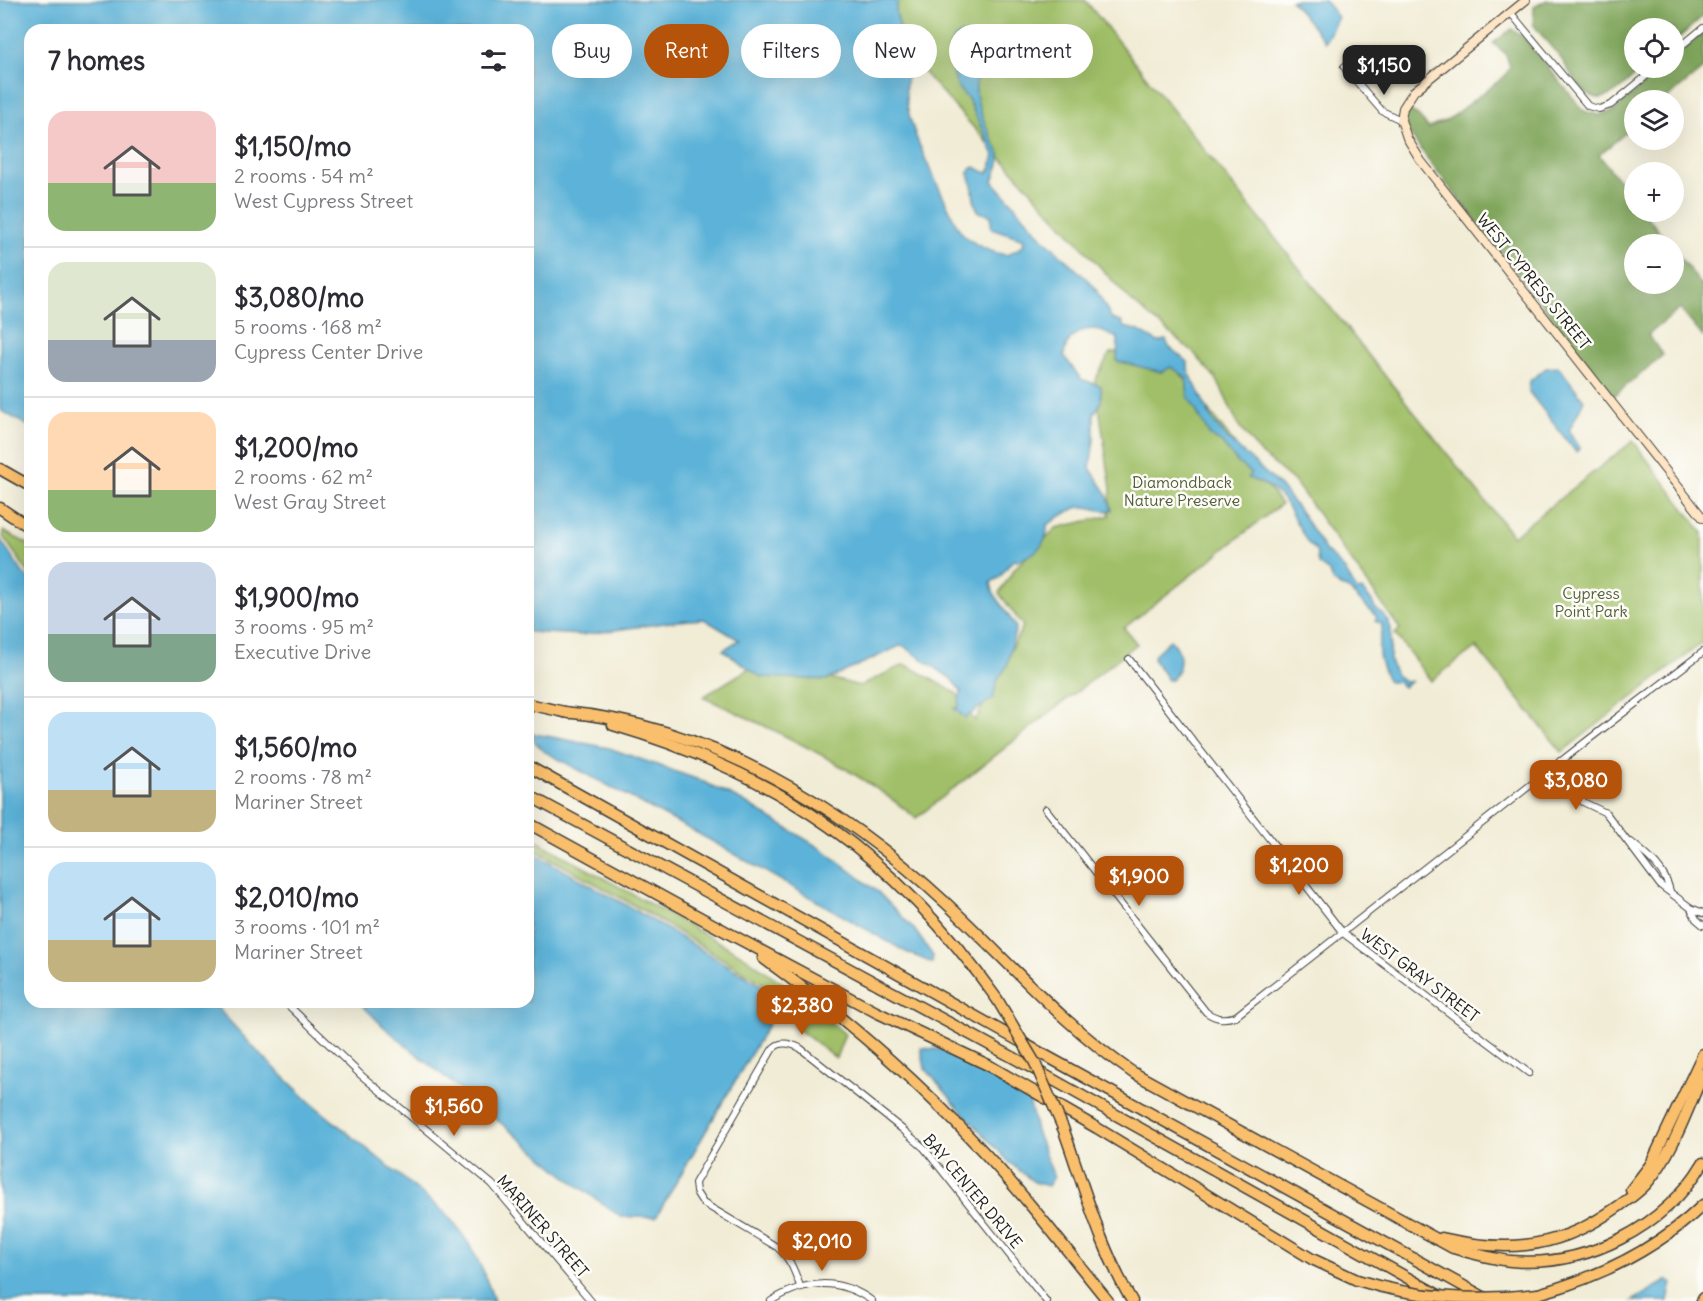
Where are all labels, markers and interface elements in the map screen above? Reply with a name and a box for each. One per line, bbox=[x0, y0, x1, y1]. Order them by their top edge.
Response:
map controls bbox=[1624, 18, 1684, 294]
button: locate bbox=[1624, 18, 1684, 78]
chip: Buy bbox=[552, 24, 632, 78]
chip: Rent bbox=[644, 24, 729, 78]
chip: Filters bbox=[741, 24, 841, 78]
chip: New bbox=[853, 24, 937, 78]
chip: Apartment bbox=[949, 24, 1093, 78]
text: 7 homes bbox=[48, 44, 145, 77]
icon: filters bbox=[477, 44, 510, 77]
pin: $1,150 bbox=[1335, 45, 1433, 96]
text: $1,150 bbox=[1357, 52, 1411, 77]
button: layers bbox=[1624, 90, 1684, 150]
text: $1,150/mo bbox=[234, 130, 351, 163]
icon: home bbox=[96, 135, 168, 207]
button: + bbox=[1624, 162, 1684, 222]
text: 2 rooms · 54 m² bbox=[234, 163, 374, 188]
text: West Cypress Street bbox=[234, 188, 413, 213]
street label: WEST CYPRESS STREET bbox=[1473, 209, 1595, 353]
button: − bbox=[1624, 234, 1684, 294]
text: $3,080/mo bbox=[234, 281, 364, 314]
icon: home bbox=[96, 286, 168, 358]
text: 5 rooms · 168 m² bbox=[234, 314, 382, 339]
text: Cypress Center Drive bbox=[234, 339, 423, 364]
text: $1,200/mo bbox=[234, 431, 358, 464]
icon: home bbox=[96, 436, 168, 508]
text: 2 rooms · 62 m² bbox=[234, 464, 373, 489]
park label: Diamondback Nature Preserve bbox=[1124, 472, 1240, 510]
text: West Gray Street bbox=[234, 489, 386, 514]
text: $1,900/mo bbox=[234, 581, 359, 614]
park label: Cypress Point Park bbox=[1554, 583, 1628, 621]
icon: home bbox=[96, 586, 168, 658]
text: 3 rooms · 95 m² bbox=[234, 614, 374, 639]
text: Executive Drive bbox=[234, 639, 371, 664]
text: $1,560/mo bbox=[234, 731, 357, 764]
icon: home bbox=[96, 736, 168, 808]
pin: $3,080 bbox=[1527, 760, 1625, 811]
text: 2 rooms · 78 m² bbox=[234, 764, 372, 789]
text: $3,080 bbox=[1544, 767, 1608, 792]
text: Mariner Street bbox=[234, 789, 363, 814]
pin: $1,200 bbox=[1250, 845, 1348, 896]
text: $1,200 bbox=[1269, 852, 1329, 877]
pin: $1,900 bbox=[1090, 856, 1188, 907]
text: $1,900 bbox=[1109, 863, 1169, 888]
text: $2,010/mo bbox=[234, 881, 359, 914]
icon: home bbox=[96, 886, 168, 958]
text: 3 rooms · 101 m² bbox=[234, 914, 380, 939]
street label: WEST GRAY STREET bbox=[1357, 924, 1483, 1026]
text: Mariner Street bbox=[234, 939, 363, 964]
pin: $2,380 bbox=[753, 985, 851, 1036]
text: $2,380 bbox=[771, 992, 833, 1017]
pin: $1,560 bbox=[405, 1086, 503, 1137]
text: $1,560 bbox=[424, 1093, 484, 1118]
street label: BAY CENTER DRIVE bbox=[919, 1130, 1027, 1252]
street label: MARINER STREET bbox=[493, 1171, 593, 1281]
pin: $2,010 bbox=[773, 1221, 871, 1272]
text: $2,010 bbox=[792, 1228, 852, 1253]

